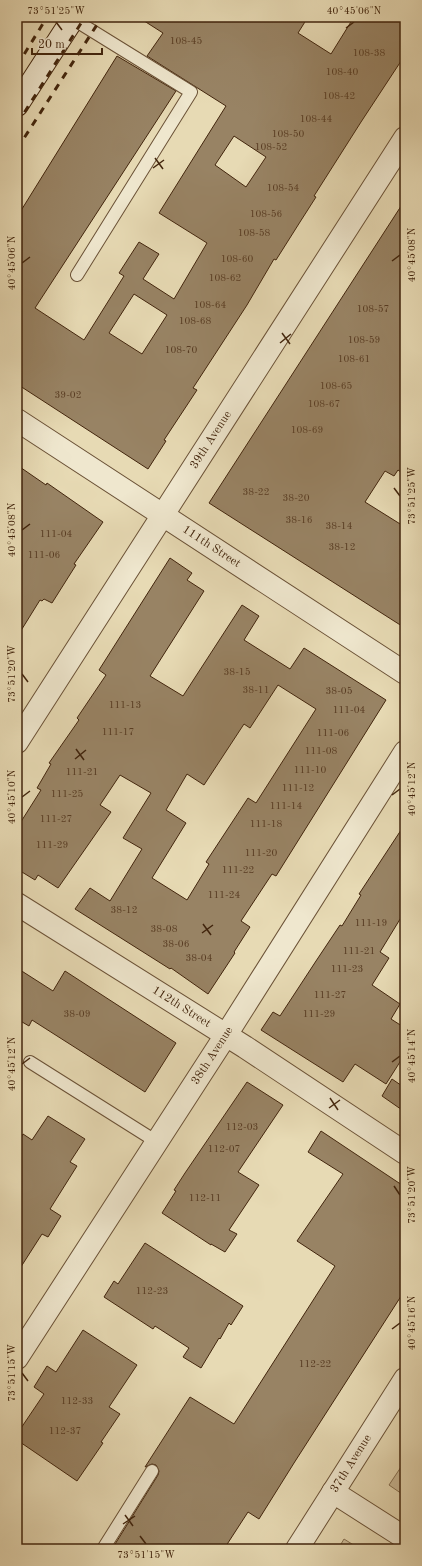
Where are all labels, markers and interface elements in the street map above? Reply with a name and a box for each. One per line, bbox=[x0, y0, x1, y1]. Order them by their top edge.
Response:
text: 73°51'25"W bbox=[27, 6, 85, 16]
text: 40°45'06"N bbox=[327, 6, 382, 16]
scale bar bbox=[32, 30, 102, 56]
house number: 108-45 bbox=[170, 36, 203, 46]
text: 20 m bbox=[38, 39, 65, 51]
house number: 108-38 bbox=[353, 48, 386, 58]
house number: 108-40 bbox=[326, 67, 359, 77]
house number: 108-42 bbox=[323, 91, 355, 101]
house number: 108-44 bbox=[300, 114, 333, 124]
house number: 108-50 bbox=[272, 129, 305, 139]
house number: 108-52 bbox=[255, 142, 287, 152]
house number: 108-54 bbox=[267, 183, 300, 193]
house number: 108-56 bbox=[250, 209, 283, 219]
text: 40°45'08"N bbox=[407, 227, 417, 282]
house number: 108-58 bbox=[238, 228, 271, 238]
text: 40°45'06"N bbox=[7, 235, 17, 290]
house number: 108-60 bbox=[221, 254, 254, 264]
house number: 108-62 bbox=[209, 273, 241, 283]
house number: 108-64 bbox=[194, 300, 227, 310]
house number: 108-57 bbox=[357, 304, 389, 314]
house number: 108-68 bbox=[179, 316, 212, 326]
house number: 108-59 bbox=[348, 335, 380, 345]
house number: 108-70 bbox=[165, 345, 198, 355]
house number: 108-61 bbox=[338, 354, 370, 364]
house number: 108-65 bbox=[320, 381, 353, 391]
house number: 39-02 bbox=[55, 390, 81, 400]
house number: 108-67 bbox=[308, 399, 340, 409]
street label: 39th Avenue bbox=[188, 408, 234, 471]
house number: 108-69 bbox=[291, 425, 323, 435]
text: 73°51'25"W bbox=[407, 467, 417, 525]
house number: 38-22 bbox=[243, 487, 269, 497]
house number: 38-20 bbox=[283, 493, 310, 503]
text: 40°45'08"N bbox=[7, 502, 17, 557]
house number: 38-16 bbox=[286, 515, 313, 525]
house number: 38-14 bbox=[326, 521, 353, 531]
street label: 111th Street bbox=[180, 523, 243, 570]
house number: 111-04 bbox=[40, 529, 73, 539]
house number: 38-12 bbox=[329, 542, 355, 552]
house number: 111-06 bbox=[28, 550, 61, 560]
text: 73°51'20"W bbox=[7, 645, 17, 703]
house number: 38-15 bbox=[224, 667, 251, 677]
house number: 38-11 bbox=[243, 685, 269, 695]
house number: 38-05 bbox=[326, 686, 353, 696]
house number: 111-13 bbox=[109, 700, 141, 710]
house number: 111-04 bbox=[333, 705, 366, 715]
house number: 111-17 bbox=[102, 727, 134, 737]
house number: 111-06 bbox=[317, 728, 350, 738]
house number: 111-08 bbox=[305, 746, 338, 756]
text: 40°45'12"N bbox=[407, 761, 417, 816]
house number: 111-10 bbox=[294, 765, 327, 775]
house number: 111-21 bbox=[66, 767, 98, 777]
text: 40°45'10"N bbox=[7, 769, 17, 824]
house number: 111-12 bbox=[282, 783, 314, 793]
house number: 111-25 bbox=[51, 789, 84, 799]
house number: 111-14 bbox=[270, 801, 303, 811]
house number: 111-27 bbox=[40, 814, 72, 824]
house number: 111-18 bbox=[250, 819, 283, 829]
house number: 111-29 bbox=[36, 840, 68, 850]
house number: 111-20 bbox=[245, 848, 278, 858]
house number: 111-22 bbox=[222, 865, 254, 875]
house number: 111-24 bbox=[208, 890, 241, 900]
house number: 38-12 bbox=[111, 905, 137, 915]
house number: 111-19 bbox=[355, 918, 387, 928]
house number: 38-08 bbox=[151, 924, 178, 934]
house number: 38-06 bbox=[163, 939, 190, 949]
house number: 111-21 bbox=[343, 946, 375, 956]
house number: 38-04 bbox=[186, 953, 213, 963]
house number: 111-23 bbox=[331, 964, 363, 974]
street label: 112th Street bbox=[150, 984, 213, 1030]
house number: 111-27 bbox=[314, 990, 346, 1000]
house number: 38-09 bbox=[64, 1009, 90, 1019]
house number: 111-29 bbox=[303, 1009, 335, 1019]
street label: 38th Avenue bbox=[190, 1024, 236, 1087]
text: 40°45'14"N bbox=[407, 1028, 417, 1083]
text: 40°45'12"N bbox=[7, 1036, 17, 1091]
house number: 112-03 bbox=[226, 1122, 258, 1132]
house number: 112-07 bbox=[208, 1144, 240, 1154]
text: 73°51'20"W bbox=[407, 1166, 417, 1224]
house number: 112-11 bbox=[189, 1193, 221, 1203]
house number: 112-23 bbox=[136, 1286, 168, 1296]
text: 40°45'16"N bbox=[407, 1295, 417, 1350]
text: 73°51'15"W bbox=[7, 1344, 17, 1402]
house number: 112-22 bbox=[299, 1359, 331, 1369]
house number: 112-33 bbox=[61, 1396, 93, 1406]
house number: 112-37 bbox=[49, 1426, 81, 1436]
street label: 37th Avenue bbox=[328, 1432, 374, 1495]
text: 73°51'15"W bbox=[117, 1550, 175, 1560]

